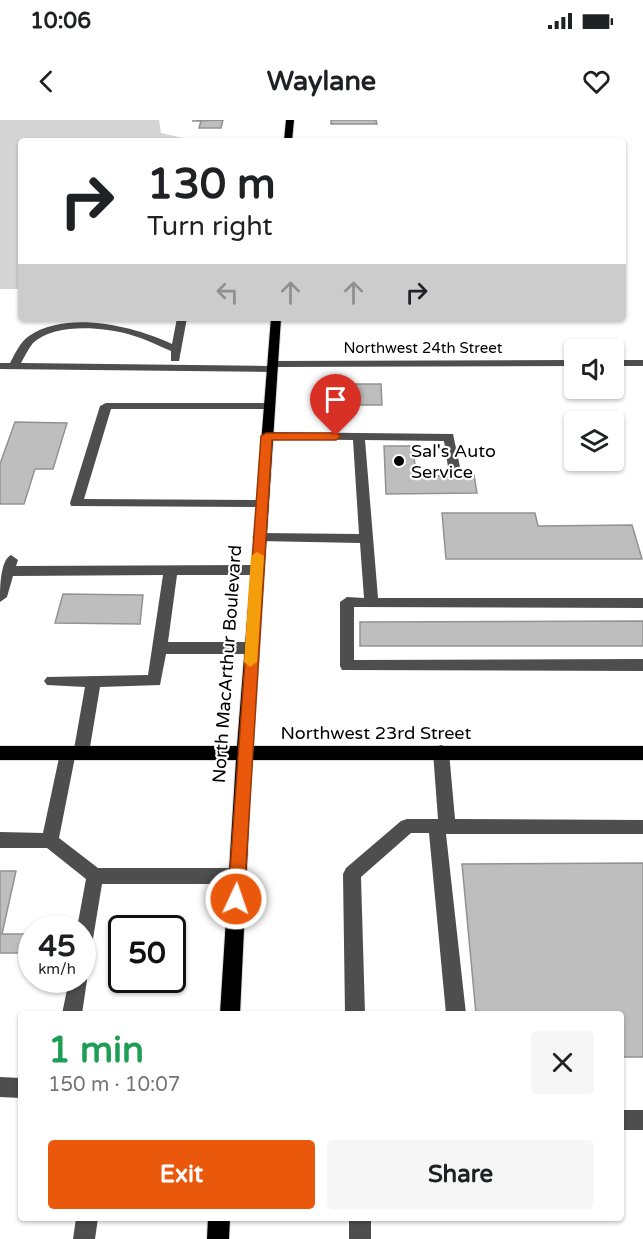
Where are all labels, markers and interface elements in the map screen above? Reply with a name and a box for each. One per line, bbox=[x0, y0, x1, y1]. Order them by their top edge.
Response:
text: 10:06 bbox=[30, 8, 91, 34]
icon: back bbox=[30, 65, 63, 98]
text: Waylane bbox=[267, 65, 376, 98]
icon: heart bbox=[580, 65, 613, 98]
text: 130 m bbox=[147, 159, 276, 210]
icon: right bbox=[48, 162, 126, 240]
text: Turn right bbox=[147, 210, 273, 243]
icon: left bbox=[211, 276, 244, 309]
icon: ahead bbox=[274, 276, 307, 309]
icon: ahead bbox=[337, 276, 370, 309]
icon: right bbox=[400, 276, 433, 309]
street label: Northwest 24th Street bbox=[344, 339, 503, 357]
map controls bbox=[564, 339, 624, 471]
button: sound bbox=[564, 339, 624, 399]
pin bbox=[310, 374, 361, 436]
icon: arrive bbox=[319, 383, 352, 416]
button: layers bbox=[564, 411, 624, 471]
place label: Sal's Auto Service bbox=[411, 440, 496, 483]
marker: Sal's Auto Service bbox=[392, 454, 406, 468]
street label: North MacArthur Boulevard bbox=[208, 544, 246, 784]
street label: Northwest 23rd Street bbox=[281, 722, 472, 744]
position arrow bbox=[204, 867, 268, 931]
speed limit sign: 50 bbox=[108, 915, 186, 993]
text: 45 bbox=[38, 928, 76, 965]
text: km/h bbox=[38, 960, 76, 978]
text: 1 min bbox=[48, 1029, 144, 1072]
button: close bbox=[531, 1031, 594, 1094]
text: 150 m · 10:07 bbox=[48, 1073, 180, 1097]
button: Exit bbox=[48, 1140, 315, 1209]
button: Share bbox=[327, 1140, 594, 1209]

